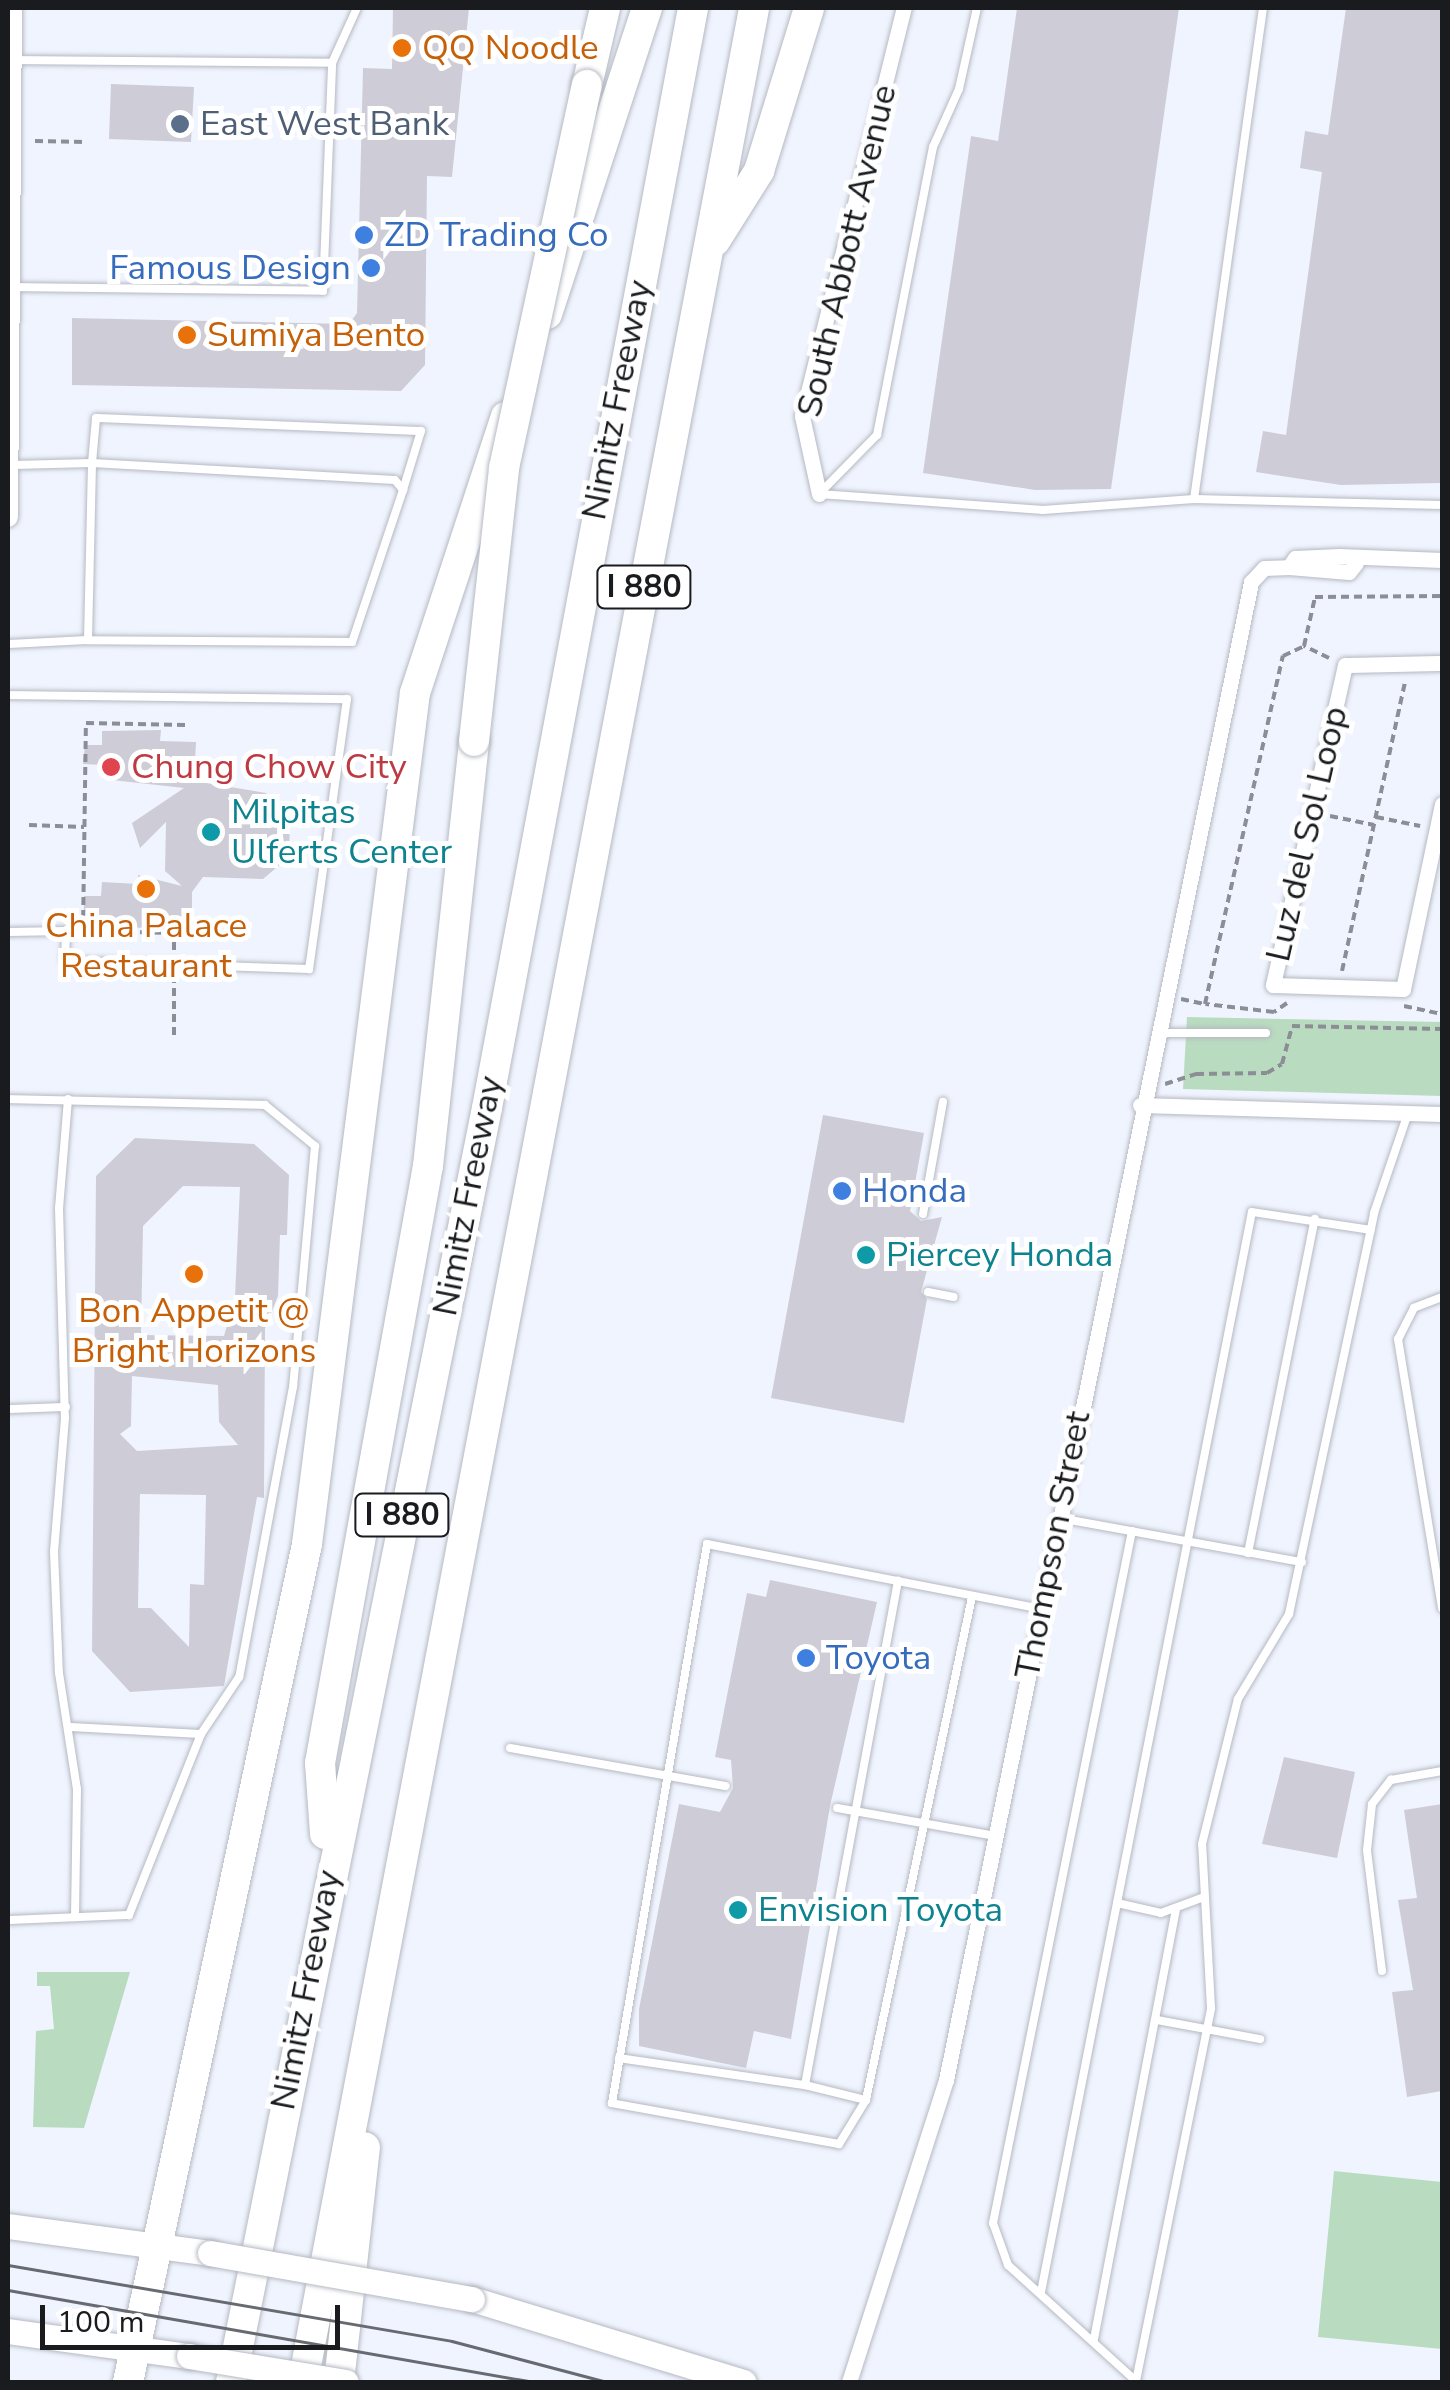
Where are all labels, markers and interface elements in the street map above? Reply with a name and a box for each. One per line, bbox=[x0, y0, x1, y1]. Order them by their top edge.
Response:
place label: QQ Noodle bbox=[422, 27, 599, 69]
marker: QQ Noodle bbox=[391, 37, 413, 59]
street label: South Abbott Avenue bbox=[788, 81, 906, 421]
place label: East West Bank bbox=[200, 103, 449, 145]
marker: East West Bank bbox=[169, 113, 191, 135]
place label: ZD Trading Co bbox=[384, 214, 609, 256]
marker: ZD Trading Co bbox=[353, 224, 375, 246]
place label: Famous Design bbox=[109, 247, 351, 289]
marker: Famous Design bbox=[360, 257, 382, 279]
street label: Nimitz Freeway bbox=[573, 277, 661, 523]
place label: Sumiya Bento bbox=[207, 314, 425, 356]
marker: Sumiya Bento bbox=[176, 324, 198, 346]
road number: I 880 bbox=[594, 560, 694, 614]
street label: Luz del Sol Loop bbox=[1257, 702, 1357, 966]
place label: Chung Chow City bbox=[131, 746, 407, 788]
marker: Chung Chow City bbox=[100, 756, 122, 778]
place label: Milpitas Ulferts Center bbox=[231, 791, 452, 873]
marker: Milpitas Ulferts Center bbox=[200, 821, 222, 843]
marker: China Palace Restaurant bbox=[135, 878, 157, 900]
place label: China Palace Restaurant bbox=[45, 905, 247, 987]
street label: Nimitz Freeway bbox=[424, 1073, 512, 1319]
place label: Honda bbox=[862, 1170, 967, 1212]
marker: Honda bbox=[831, 1180, 853, 1202]
place label: Piercey Honda bbox=[886, 1234, 1113, 1276]
marker: Piercey Honda bbox=[855, 1244, 877, 1266]
marker: Bon Appetit @ Bright Horizons bbox=[183, 1263, 205, 1285]
place label: Bon Appetit @ Bright Horizons bbox=[72, 1290, 316, 1372]
street label: Thompson Street bbox=[1006, 1408, 1100, 1682]
road number: I 880 bbox=[352, 1488, 452, 1542]
place label: Toyota bbox=[826, 1637, 931, 1679]
marker: Toyota bbox=[795, 1647, 817, 1669]
street label: Nimitz Freeway bbox=[262, 1867, 350, 2113]
place label: Envision Toyota bbox=[758, 1889, 1003, 1931]
marker: Envision Toyota bbox=[727, 1899, 749, 1921]
scale bar bbox=[45, 2285, 345, 2347]
text: 100 m bbox=[57, 2302, 144, 2343]

